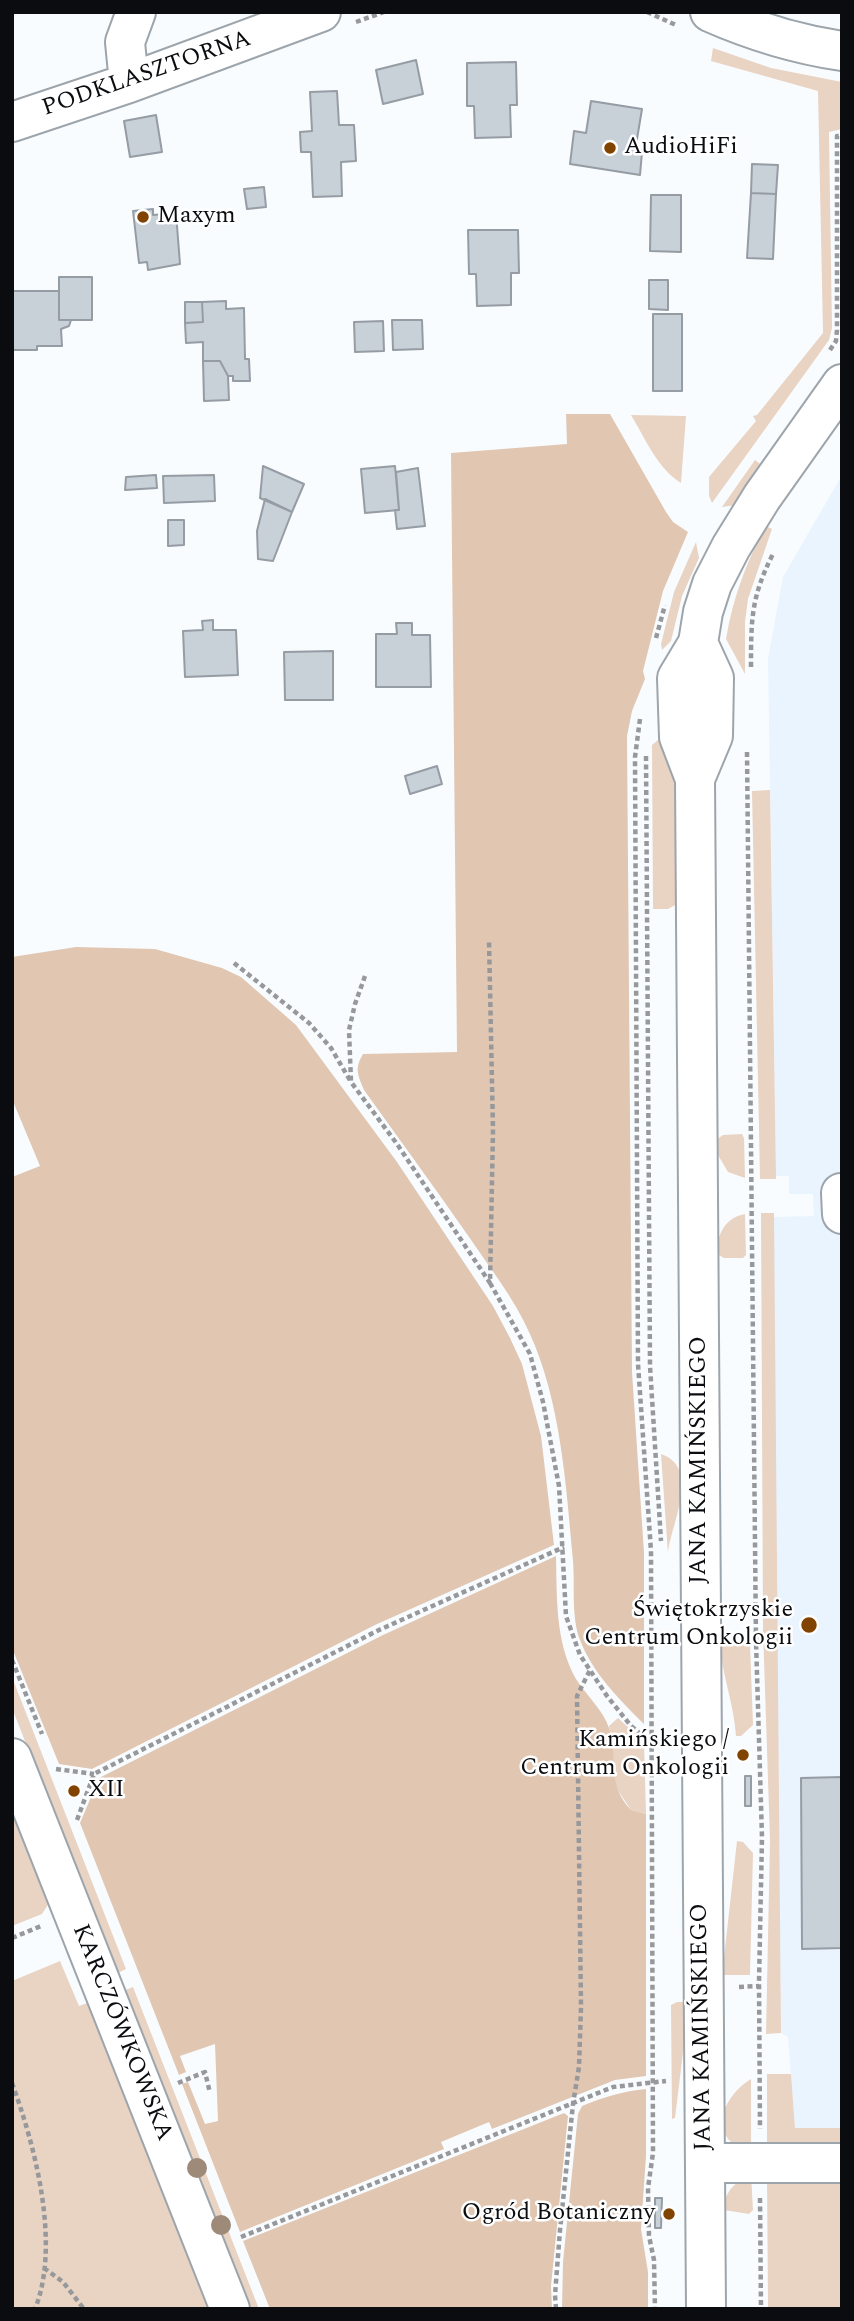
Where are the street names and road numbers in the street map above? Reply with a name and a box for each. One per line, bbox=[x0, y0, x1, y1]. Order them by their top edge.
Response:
street label: PODKLASZTORNA bbox=[39, 26, 255, 124]
street label: JANA KAMIŃSKIEGO bbox=[686, 1336, 714, 1584]
street label: JANA KAMIŃSKIEGO bbox=[686, 1903, 720, 2151]
street label: KARCZÓWKOWSKA bbox=[64, 1920, 178, 2146]

